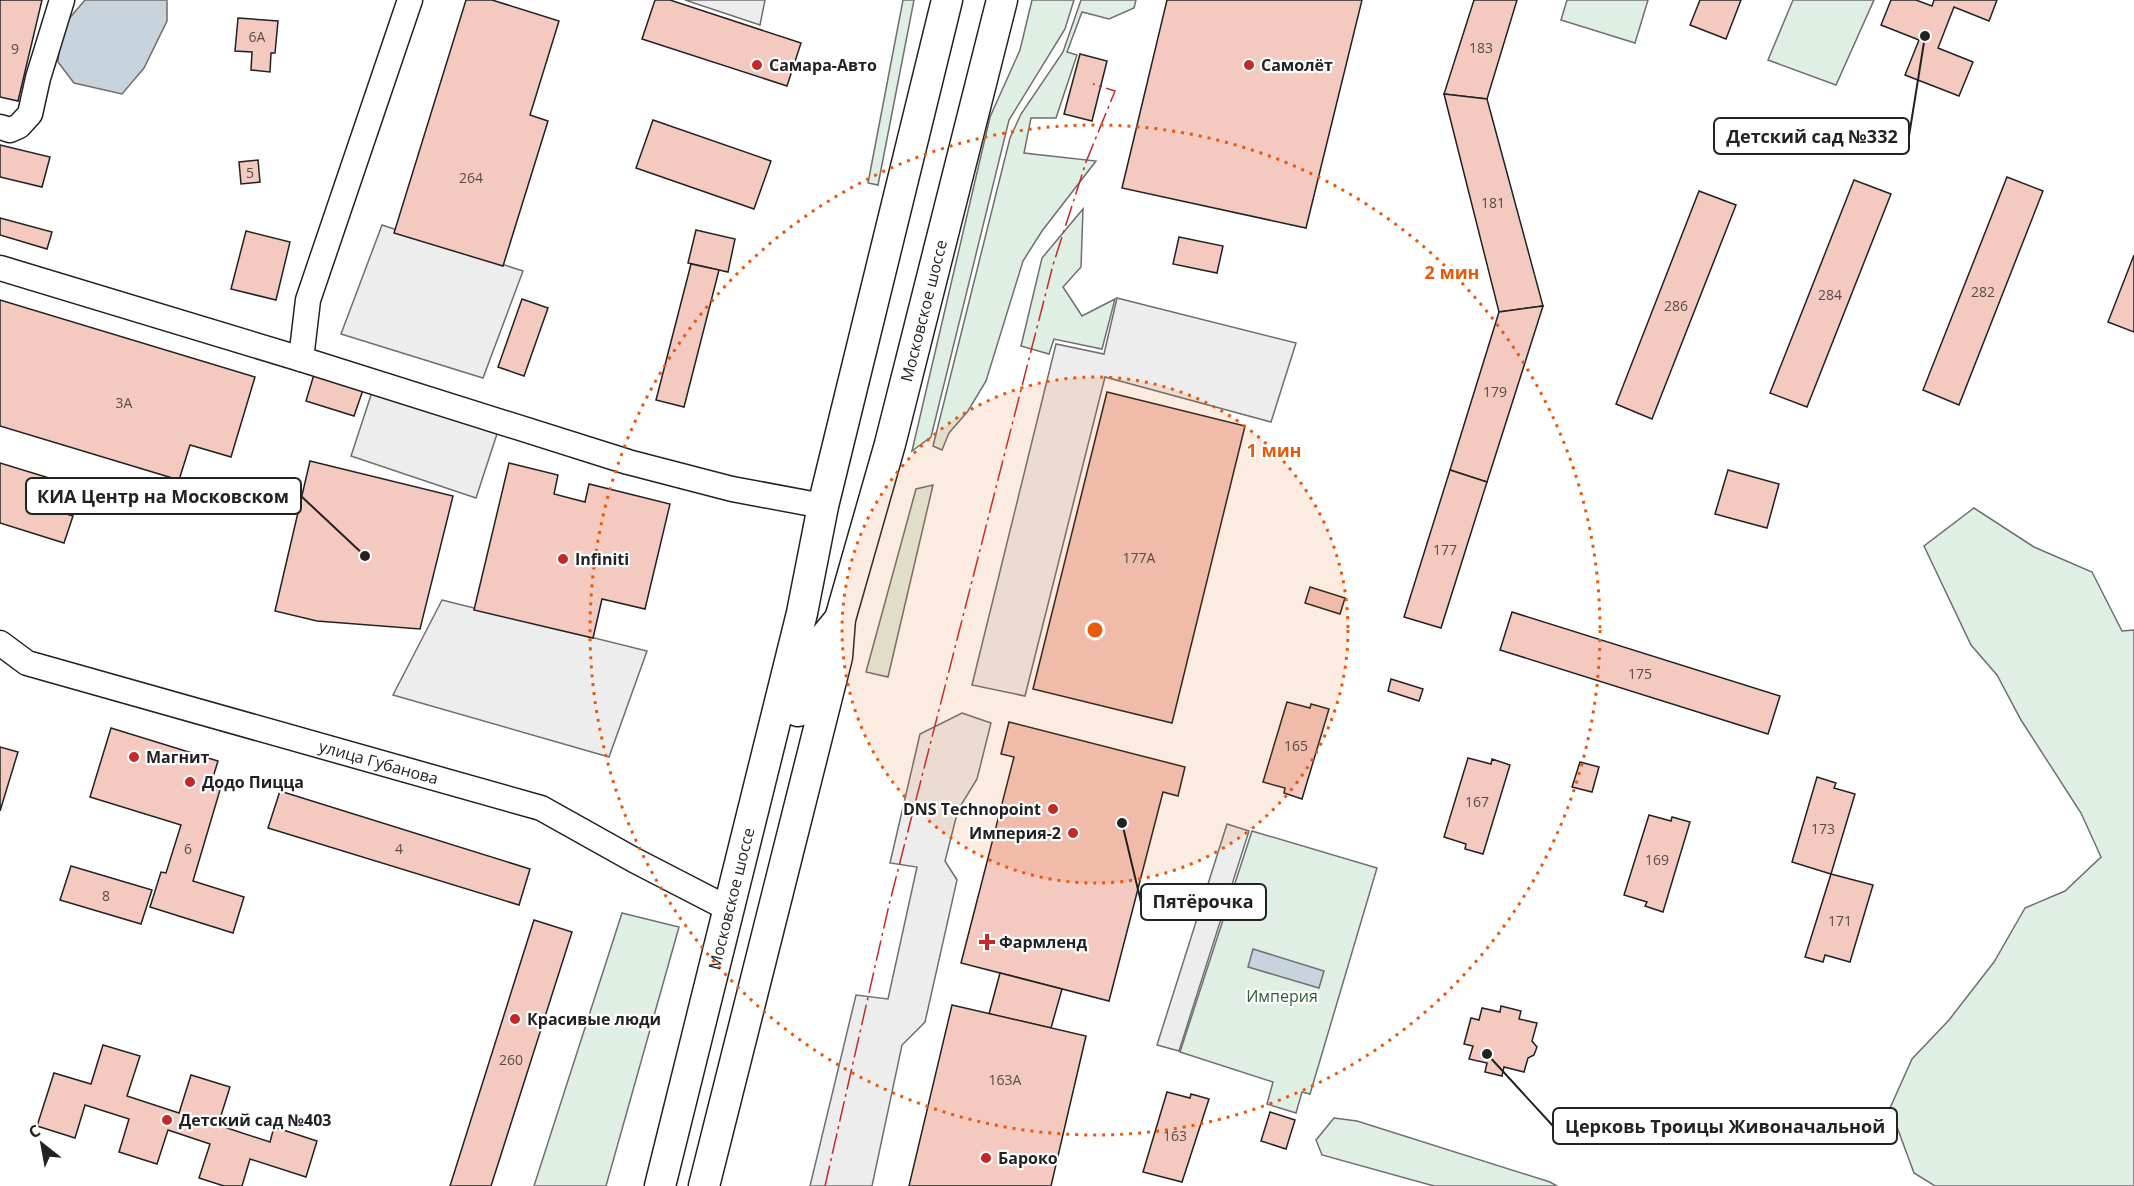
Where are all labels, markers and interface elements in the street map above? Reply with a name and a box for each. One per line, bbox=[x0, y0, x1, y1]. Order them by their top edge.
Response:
house number: 6А bbox=[249, 27, 266, 46]
house number: 183 bbox=[1469, 38, 1493, 57]
house number: 9 bbox=[11, 39, 19, 58]
place label: Самара-Авто bbox=[769, 54, 877, 76]
place label: Самолёт bbox=[1261, 54, 1333, 76]
marker: Самара-Авто bbox=[750, 58, 764, 72]
marker: Самолёт bbox=[1242, 58, 1256, 72]
callout: Детский сад №332 bbox=[1714, 118, 1909, 154]
text: Детский сад №332 bbox=[1726, 124, 1898, 148]
house number: 5 bbox=[246, 163, 254, 182]
house number: 264 bbox=[459, 168, 483, 187]
house number: 181 bbox=[1481, 193, 1505, 212]
street label: Московское шоссе bbox=[895, 237, 952, 384]
text: 2 мин bbox=[1424, 260, 1480, 284]
house number: 282 bbox=[1971, 282, 1995, 301]
house number: 284 bbox=[1818, 285, 1842, 304]
house number: 286 bbox=[1664, 296, 1688, 315]
house number: 179 bbox=[1483, 382, 1507, 401]
house number: 3А bbox=[116, 393, 133, 412]
text: 1 мин bbox=[1246, 438, 1302, 462]
callout: КИА Центр на Московском bbox=[26, 478, 301, 514]
text: КИА Центр на Московском bbox=[37, 484, 289, 508]
house number: 177 bbox=[1433, 540, 1457, 559]
place label: Infiniti bbox=[575, 548, 629, 570]
house number: 177А bbox=[1123, 548, 1156, 567]
marker: Infiniti bbox=[556, 552, 570, 566]
centre of rings bbox=[1085, 620, 1105, 640]
house number: 175 bbox=[1628, 664, 1652, 683]
street label: улица Губанова bbox=[317, 735, 441, 789]
house number: 165 bbox=[1284, 736, 1308, 755]
place label: Магнит bbox=[146, 746, 210, 768]
marker: Магнит bbox=[127, 750, 141, 764]
place label: Додо Пицца bbox=[202, 771, 304, 793]
marker: Додо Пицца bbox=[183, 775, 197, 789]
house number: 167 bbox=[1465, 792, 1489, 811]
place label: DNS Technopoint bbox=[903, 798, 1041, 820]
marker: DNS Technopoint bbox=[1046, 802, 1060, 816]
house number: 173 bbox=[1811, 819, 1835, 838]
place label: Империя-2 bbox=[969, 822, 1061, 844]
street label: Московское шоссе bbox=[703, 825, 759, 972]
marker: Империя-2 bbox=[1066, 826, 1080, 840]
house number: 6 bbox=[184, 839, 192, 858]
house number: 4 bbox=[395, 839, 403, 858]
house number: 169 bbox=[1645, 850, 1669, 869]
callout: Пятёрочка bbox=[1141, 884, 1266, 920]
house number: 8 bbox=[102, 886, 110, 905]
text: Пятёрочка bbox=[1152, 889, 1254, 913]
house number: 171 bbox=[1828, 911, 1852, 930]
place label: Фармленд bbox=[999, 931, 1087, 953]
marker: Фармленд bbox=[980, 935, 994, 949]
park label: Империя bbox=[1246, 985, 1318, 1007]
place label: Красивые люди bbox=[527, 1008, 661, 1030]
marker: Красивые люди bbox=[508, 1012, 522, 1026]
house number: 260 bbox=[499, 1050, 523, 1069]
house number: 163А bbox=[989, 1070, 1022, 1089]
callout: Церковь Троицы Живоначальной bbox=[1553, 1108, 1897, 1144]
place label: Детский сад №403 bbox=[179, 1109, 331, 1131]
marker: Детский сад №403 bbox=[160, 1113, 174, 1127]
north arrow bbox=[12, 1114, 72, 1174]
text: Церковь Троицы Живоначальной bbox=[1565, 1114, 1885, 1138]
text: С bbox=[24, 1119, 44, 1143]
house number: 163 bbox=[1163, 1126, 1187, 1145]
place label: Бароко bbox=[998, 1147, 1058, 1169]
marker: Бароко bbox=[979, 1151, 993, 1165]

